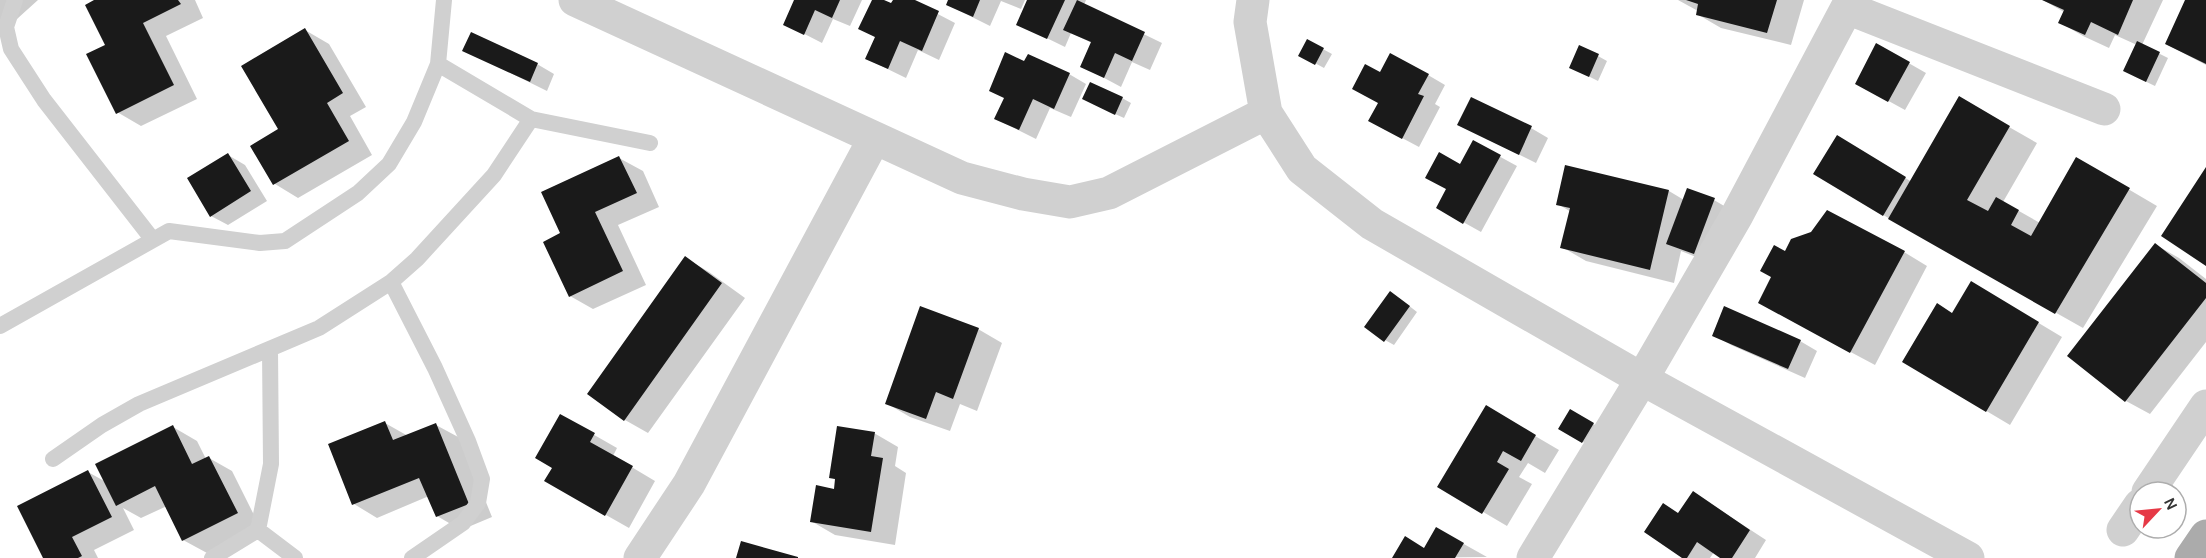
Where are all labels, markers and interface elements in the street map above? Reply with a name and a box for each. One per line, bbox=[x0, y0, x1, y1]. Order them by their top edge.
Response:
north arrow bbox=[2128, 480, 2188, 540]
text: N bbox=[2160, 494, 2182, 513]

